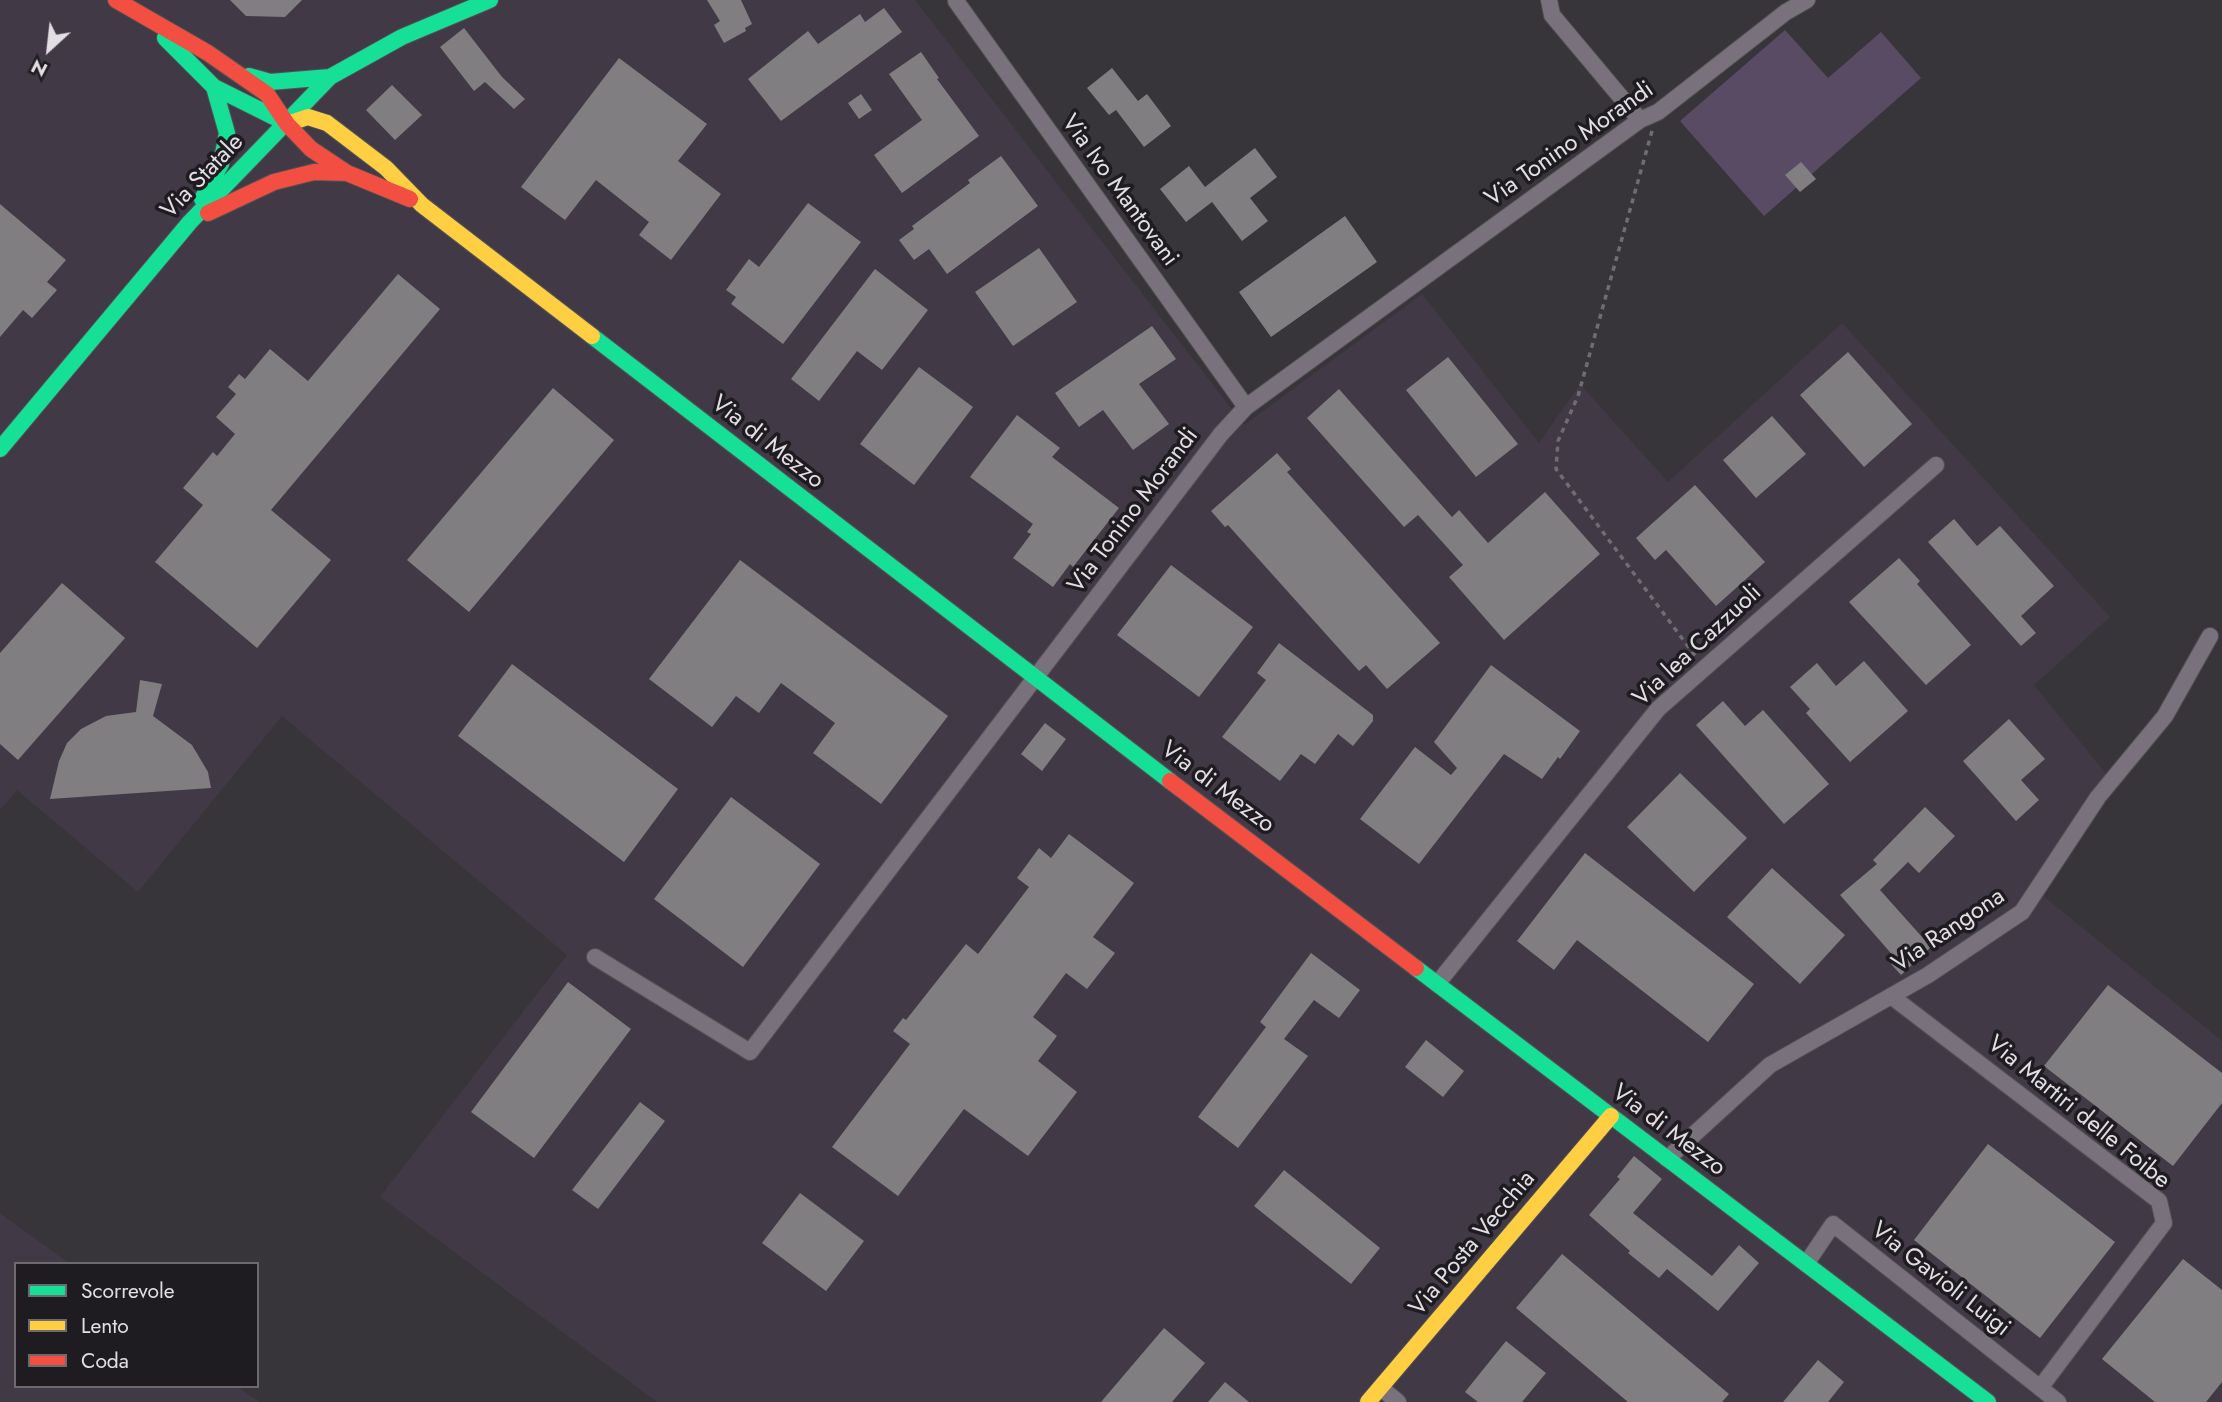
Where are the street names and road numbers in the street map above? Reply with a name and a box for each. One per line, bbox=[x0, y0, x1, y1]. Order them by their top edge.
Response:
street label: Via Tonino Morandi bbox=[1480, 76, 1660, 214]
street label: Via Ivo Mantovani bbox=[1054, 110, 1184, 272]
street label: Via Statale bbox=[156, 129, 250, 225]
street label: Via di Mezzo bbox=[705, 390, 829, 496]
street label: Via Tonino Morandi bbox=[1063, 423, 1205, 599]
street label: Via lea Cazzuoli bbox=[1628, 579, 1768, 713]
street label: Via di Mezzo bbox=[1154, 736, 1280, 840]
street label: Via Rangona bbox=[1887, 883, 2011, 979]
street label: Via Martiri delle Foibe bbox=[1981, 1030, 2175, 1196]
street label: Via di Mezzo bbox=[1605, 1079, 1731, 1183]
street label: Via Posta Vecchia bbox=[1404, 1166, 1542, 1322]
street label: Via Gavioli Luigi bbox=[1865, 1217, 2015, 1343]

